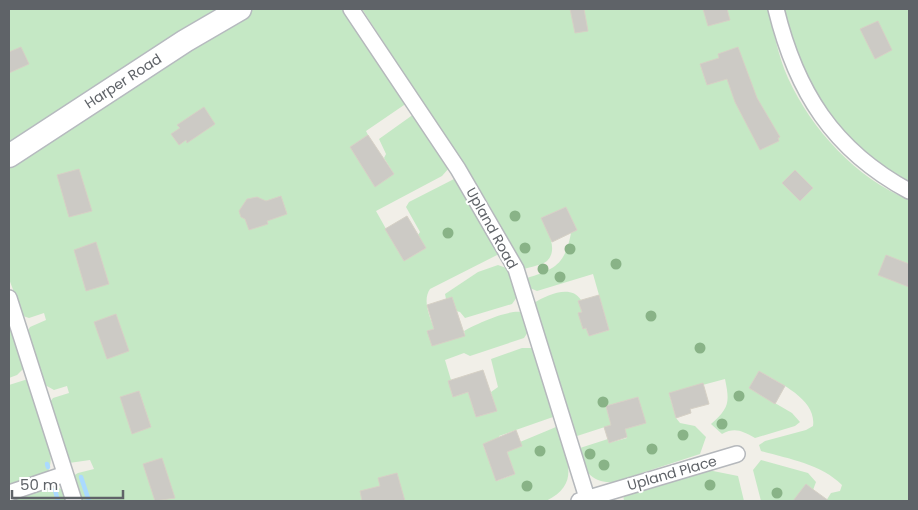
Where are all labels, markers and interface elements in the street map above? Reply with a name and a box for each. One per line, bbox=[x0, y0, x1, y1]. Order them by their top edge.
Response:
street label: Harper Road bbox=[81, 49, 165, 113]
street label: Upland Road bbox=[461, 184, 523, 272]
street label: Upland Place bbox=[625, 451, 719, 495]
scale bar bbox=[12, 468, 124, 500]
text: 50 m bbox=[20, 474, 58, 495]

